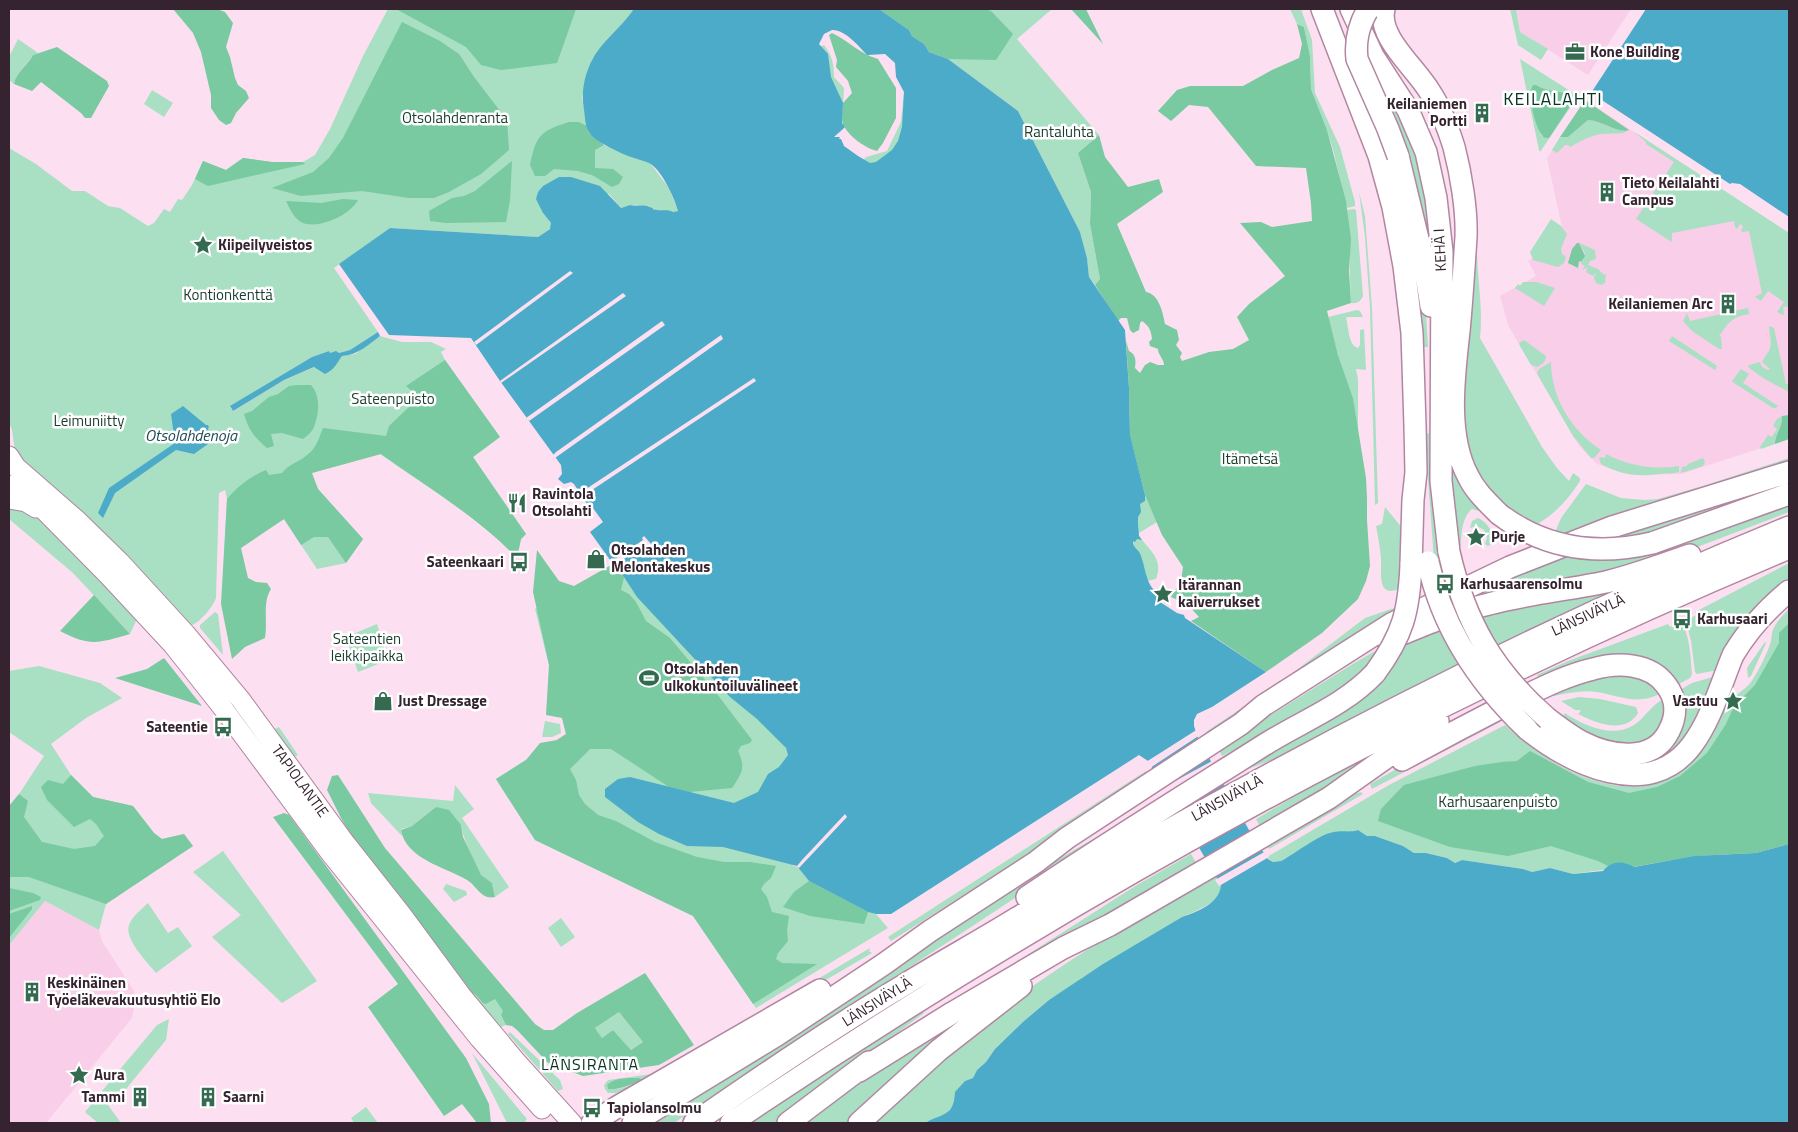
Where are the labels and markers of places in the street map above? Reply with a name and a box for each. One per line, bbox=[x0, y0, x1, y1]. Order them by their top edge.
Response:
place label: Kone Building bbox=[1590, 40, 1680, 63]
office icon: Kone Building bbox=[1564, 41, 1586, 63]
place label: Keilaniemen Portti bbox=[1387, 92, 1467, 132]
building icon: Keilaniemen Portti bbox=[1471, 102, 1493, 124]
place label: Tieto Keilalahti Campus bbox=[1622, 171, 1719, 211]
building icon: Tieto Keilalahti Campus bbox=[1596, 181, 1618, 203]
place label: Kiipeilyveistos bbox=[218, 233, 312, 256]
place icon: Kiipeilyveistos bbox=[192, 234, 214, 256]
place label: Keilaniemen Arc bbox=[1608, 292, 1713, 315]
building icon: Keilaniemen Arc bbox=[1717, 293, 1739, 315]
place label: Ravintola Otsolahti bbox=[532, 482, 594, 522]
restaurant icon: Ravintola Otsolahti bbox=[506, 492, 528, 514]
place label: Purje bbox=[1491, 525, 1526, 548]
place icon: Purje bbox=[1465, 526, 1487, 548]
place label: Otsolahden Melontakeskus bbox=[611, 538, 710, 578]
shop icon: Otsolahden Melontakeskus bbox=[585, 548, 607, 570]
place label: Sateenkaari bbox=[427, 550, 504, 573]
bus stop icon: Sateenkaari bbox=[508, 551, 530, 573]
place label: Karhusaarensolmu bbox=[1460, 572, 1583, 595]
place label: Itärannan kaiverrukset bbox=[1178, 573, 1260, 613]
bus stop icon: Karhusaarensolmu bbox=[1434, 573, 1456, 595]
place icon: Itärannan kaiverrukset bbox=[1152, 583, 1174, 605]
place label: Karhusaari bbox=[1697, 607, 1768, 630]
bus stop icon: Karhusaari bbox=[1671, 608, 1693, 630]
place label: Otsolahden ulkokuntoiluvälineet bbox=[664, 657, 798, 697]
sports icon: Otsolahden ulkokuntoiluvälineet bbox=[638, 667, 660, 689]
place label: Just Dressage bbox=[398, 689, 487, 712]
place label: Vastuu bbox=[1673, 689, 1718, 712]
shop icon: Just Dressage bbox=[372, 690, 394, 712]
place icon: Vastuu bbox=[1722, 690, 1744, 712]
place label: Sateentie bbox=[146, 715, 208, 738]
bus stop icon: Sateentie bbox=[212, 716, 234, 738]
place label: Keskinäinen Työeläkevakuutusyhtiö Elo bbox=[47, 971, 221, 1011]
building icon: Keskinäinen Työeläkevakuutusyhtiö Elo bbox=[21, 981, 43, 1003]
place label: Aura bbox=[94, 1063, 125, 1086]
place icon: Aura bbox=[68, 1064, 90, 1086]
place label: Tammi bbox=[81, 1085, 125, 1108]
place label: Saarni bbox=[223, 1085, 264, 1108]
building icon: Tammi bbox=[129, 1086, 151, 1108]
building icon: Saarni bbox=[197, 1086, 219, 1108]
place label: Tapiolansolmu bbox=[607, 1096, 702, 1119]
bus stop icon: Tapiolansolmu bbox=[581, 1097, 603, 1119]

